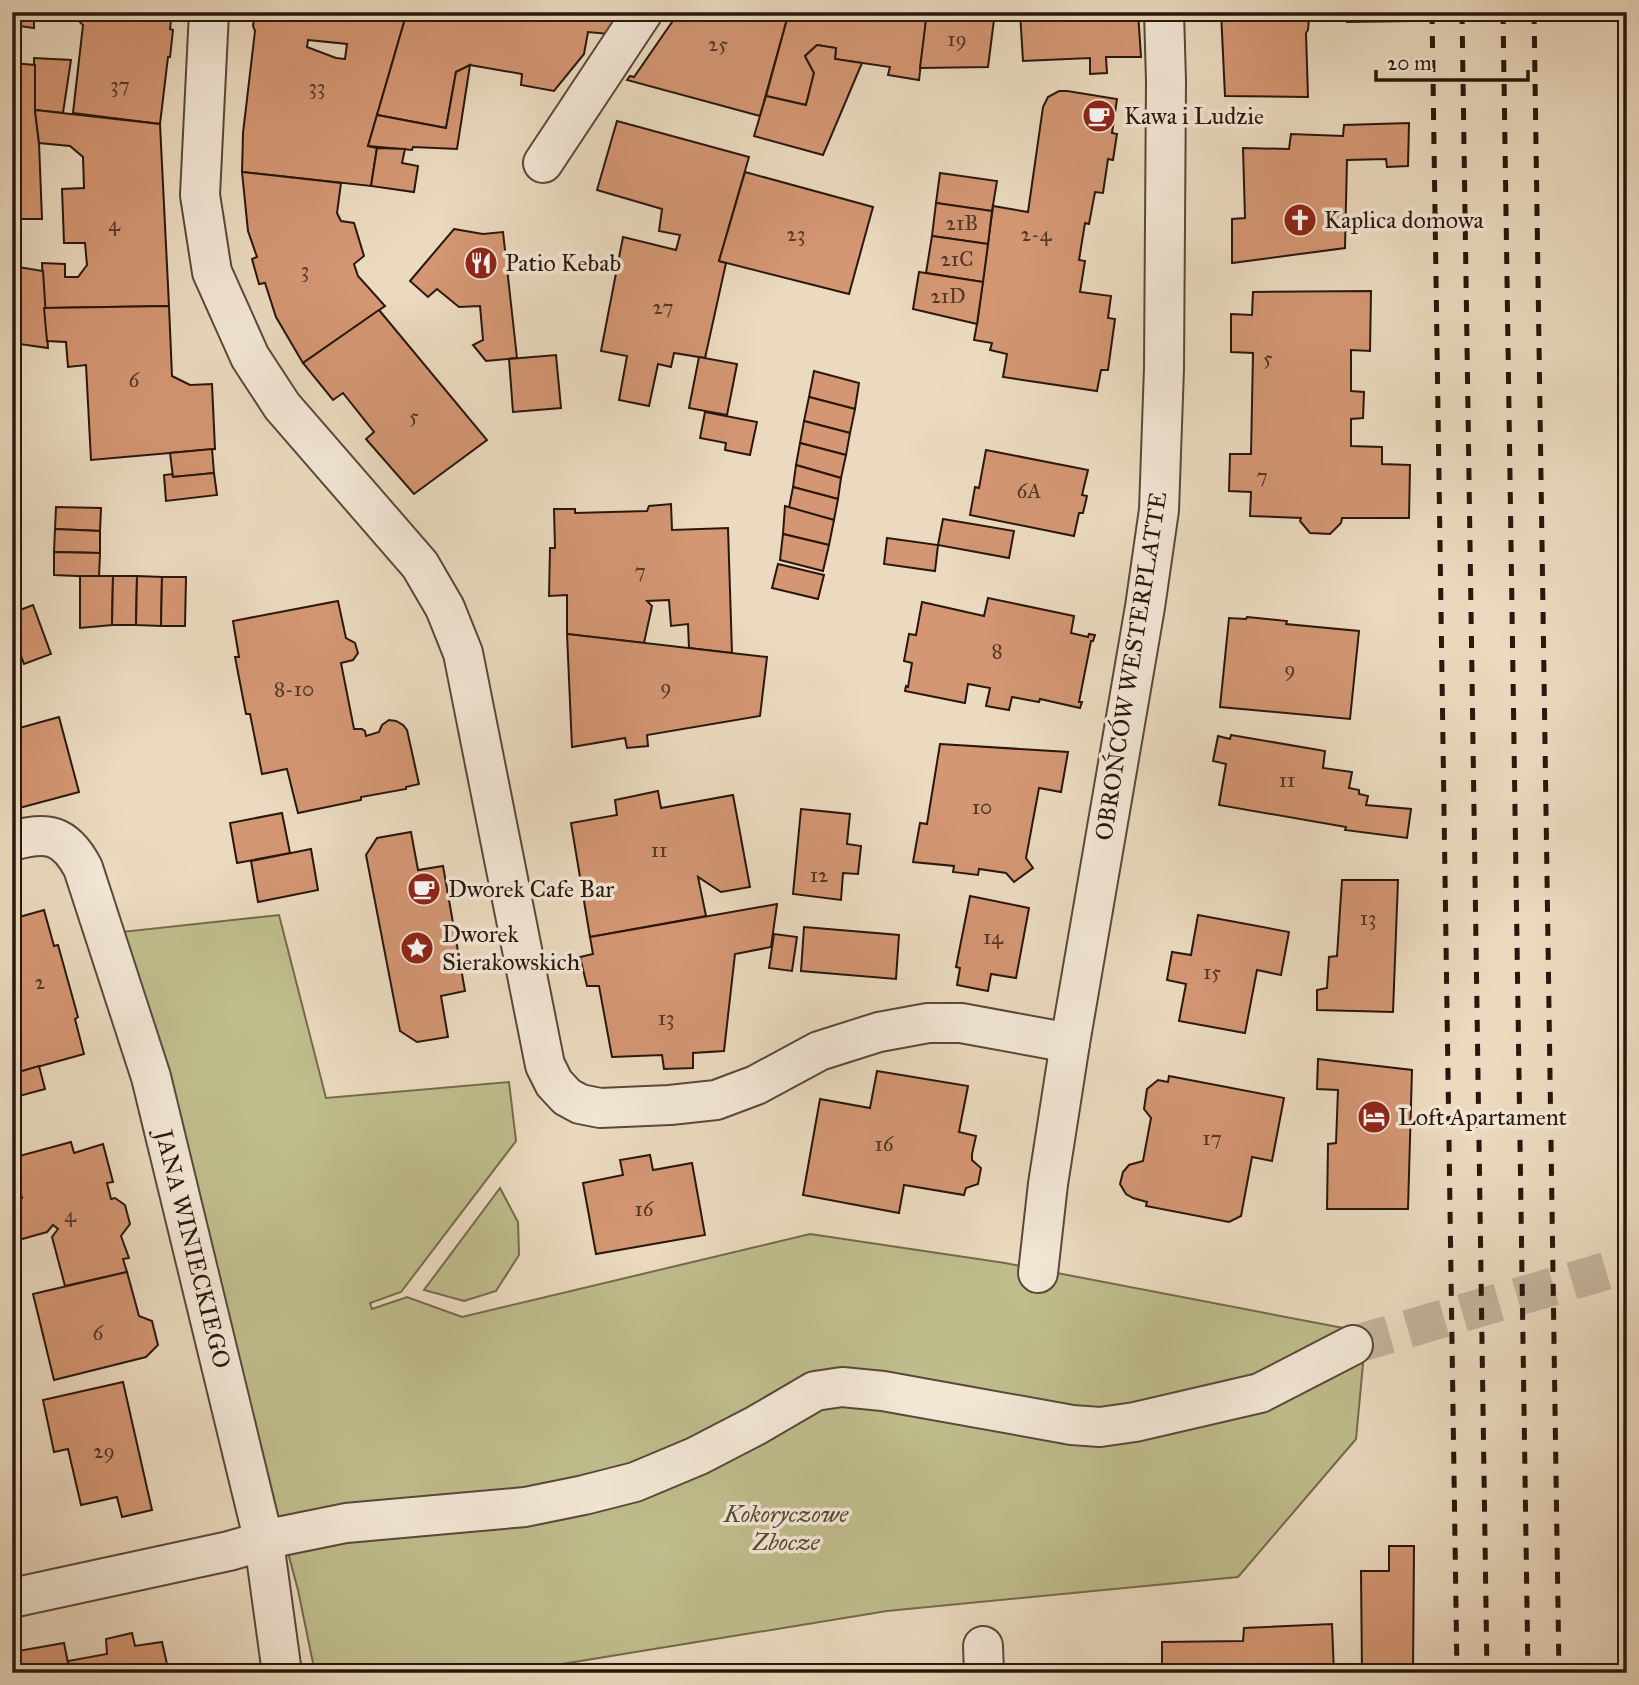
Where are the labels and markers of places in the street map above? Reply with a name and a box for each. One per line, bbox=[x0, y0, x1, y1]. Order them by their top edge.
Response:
cafe icon: Kawa i Ludzie bbox=[1080, 97, 1118, 135]
place label: Kawa i Ludzie bbox=[1124, 101, 1264, 131]
church icon: Kaplica domowa bbox=[1281, 201, 1319, 239]
place label: Kaplica domowa bbox=[1324, 205, 1485, 235]
restaurant icon: Patio Kebab bbox=[462, 244, 500, 282]
place label: Patio Kebab bbox=[505, 248, 621, 278]
cafe icon: Dworek Cafe Bar bbox=[405, 870, 443, 908]
place label: Dworek Cafe Bar bbox=[448, 874, 614, 904]
place label: Dworek Sierakowskich bbox=[442, 919, 580, 977]
place icon: Dworek Sierakowskich bbox=[398, 929, 436, 967]
hotel icon: Loft Apartament bbox=[1355, 1098, 1393, 1136]
place label: Loft Apartament bbox=[1398, 1102, 1568, 1132]

